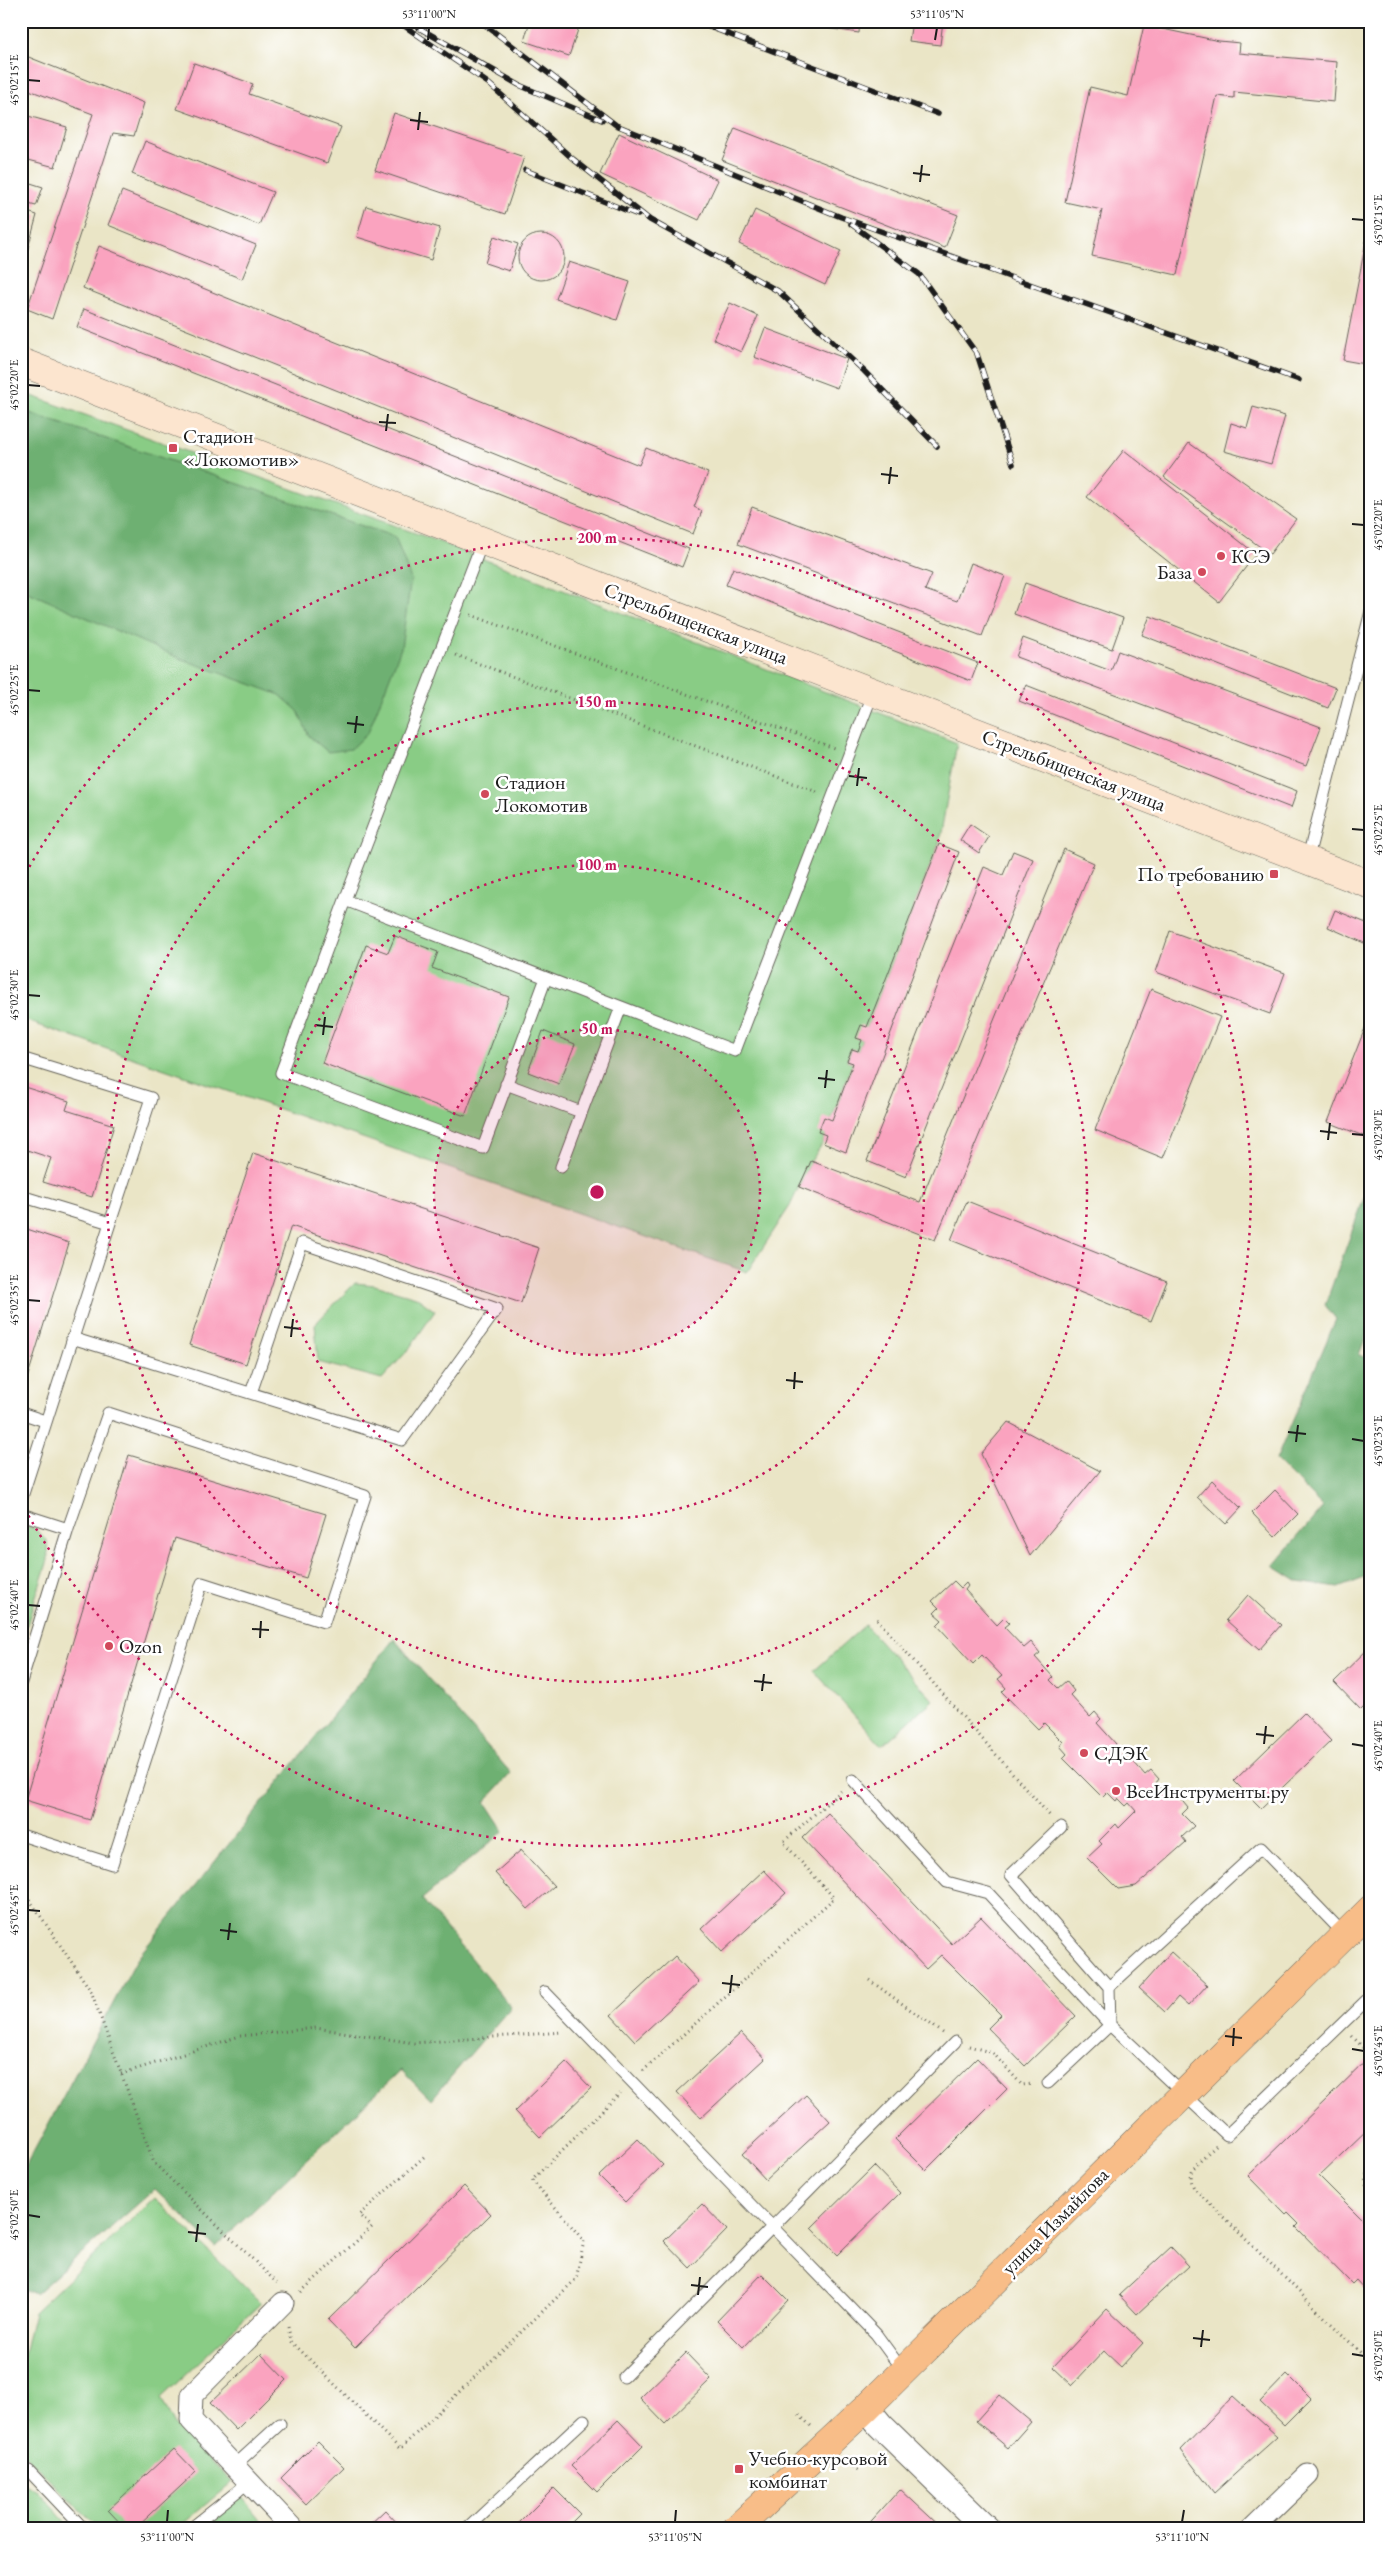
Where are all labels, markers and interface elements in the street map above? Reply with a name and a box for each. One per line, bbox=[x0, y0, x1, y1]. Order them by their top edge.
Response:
text: 53°11'00"N bbox=[402, 6, 456, 22]
text: 53°11'05"N bbox=[910, 6, 964, 22]
text: 45°02'15"E bbox=[6, 54, 22, 106]
text: 45°02'15"E bbox=[1370, 194, 1386, 246]
text: 45°02'20"E bbox=[6, 359, 22, 411]
place label: Стадион «Локомотив» bbox=[183, 423, 299, 472]
marker: Стадион «Локомотив» bbox=[167, 442, 179, 454]
text: 45°02'20"E bbox=[1370, 499, 1386, 551]
text: 200 m bbox=[577, 528, 617, 547]
place label: КСЭ bbox=[1231, 543, 1271, 569]
marker: КСЭ bbox=[1215, 550, 1227, 562]
place label: База bbox=[1157, 559, 1192, 585]
marker: База bbox=[1196, 566, 1208, 578]
street label: Стрельбищенская улица bbox=[600, 576, 792, 670]
text: 45°02'25"E bbox=[6, 664, 22, 716]
text: 150 m bbox=[577, 692, 617, 711]
street label: Стрельбищенская улица bbox=[978, 723, 1170, 817]
place label: Стадион Локомотив bbox=[495, 769, 588, 818]
marker: Стадион Локомотив bbox=[479, 788, 491, 800]
text: 45°02'25"E bbox=[1370, 804, 1386, 856]
text: 100 m bbox=[577, 855, 617, 874]
place label: По требованию bbox=[1137, 861, 1264, 887]
marker: По требованию bbox=[1268, 868, 1280, 880]
text: 45°02'30"E bbox=[6, 969, 22, 1021]
text: 50 m bbox=[581, 1019, 613, 1038]
text: 45°02'30"E bbox=[1370, 1109, 1386, 1161]
centre of rings bbox=[588, 1183, 606, 1201]
text: 45°02'35"E bbox=[6, 1274, 22, 1326]
text: 45°02'35"E bbox=[1370, 1415, 1386, 1467]
text: 45°02'40"E bbox=[6, 1579, 22, 1631]
place label: Ozon bbox=[119, 1633, 163, 1659]
marker: Ozon bbox=[103, 1640, 115, 1652]
text: 45°02'40"E bbox=[1370, 1720, 1386, 1772]
place label: СДЭК bbox=[1094, 1740, 1149, 1766]
marker: СДЭК bbox=[1078, 1747, 1090, 1759]
place label: ВсеИнструменты.ру bbox=[1126, 1778, 1289, 1804]
marker: ВсеИнструменты.ру bbox=[1110, 1785, 1122, 1797]
text: 45°02'45"E bbox=[6, 1884, 22, 1936]
text: 45°02'45"E bbox=[1370, 2025, 1386, 2077]
street label: улица Измайлова bbox=[996, 2162, 1114, 2280]
text: 45°02'50"E bbox=[6, 2189, 22, 2241]
text: 45°02'50"E bbox=[1370, 2330, 1386, 2382]
place label: Учебно-курсовой комбинат bbox=[748, 2445, 888, 2494]
marker: Учебно-курсовой комбинат bbox=[733, 2463, 745, 2475]
text: 53°11'00"N bbox=[140, 2529, 194, 2545]
text: 53°11'05"N bbox=[648, 2529, 702, 2545]
text: 53°11'10"N bbox=[1155, 2529, 1209, 2545]

